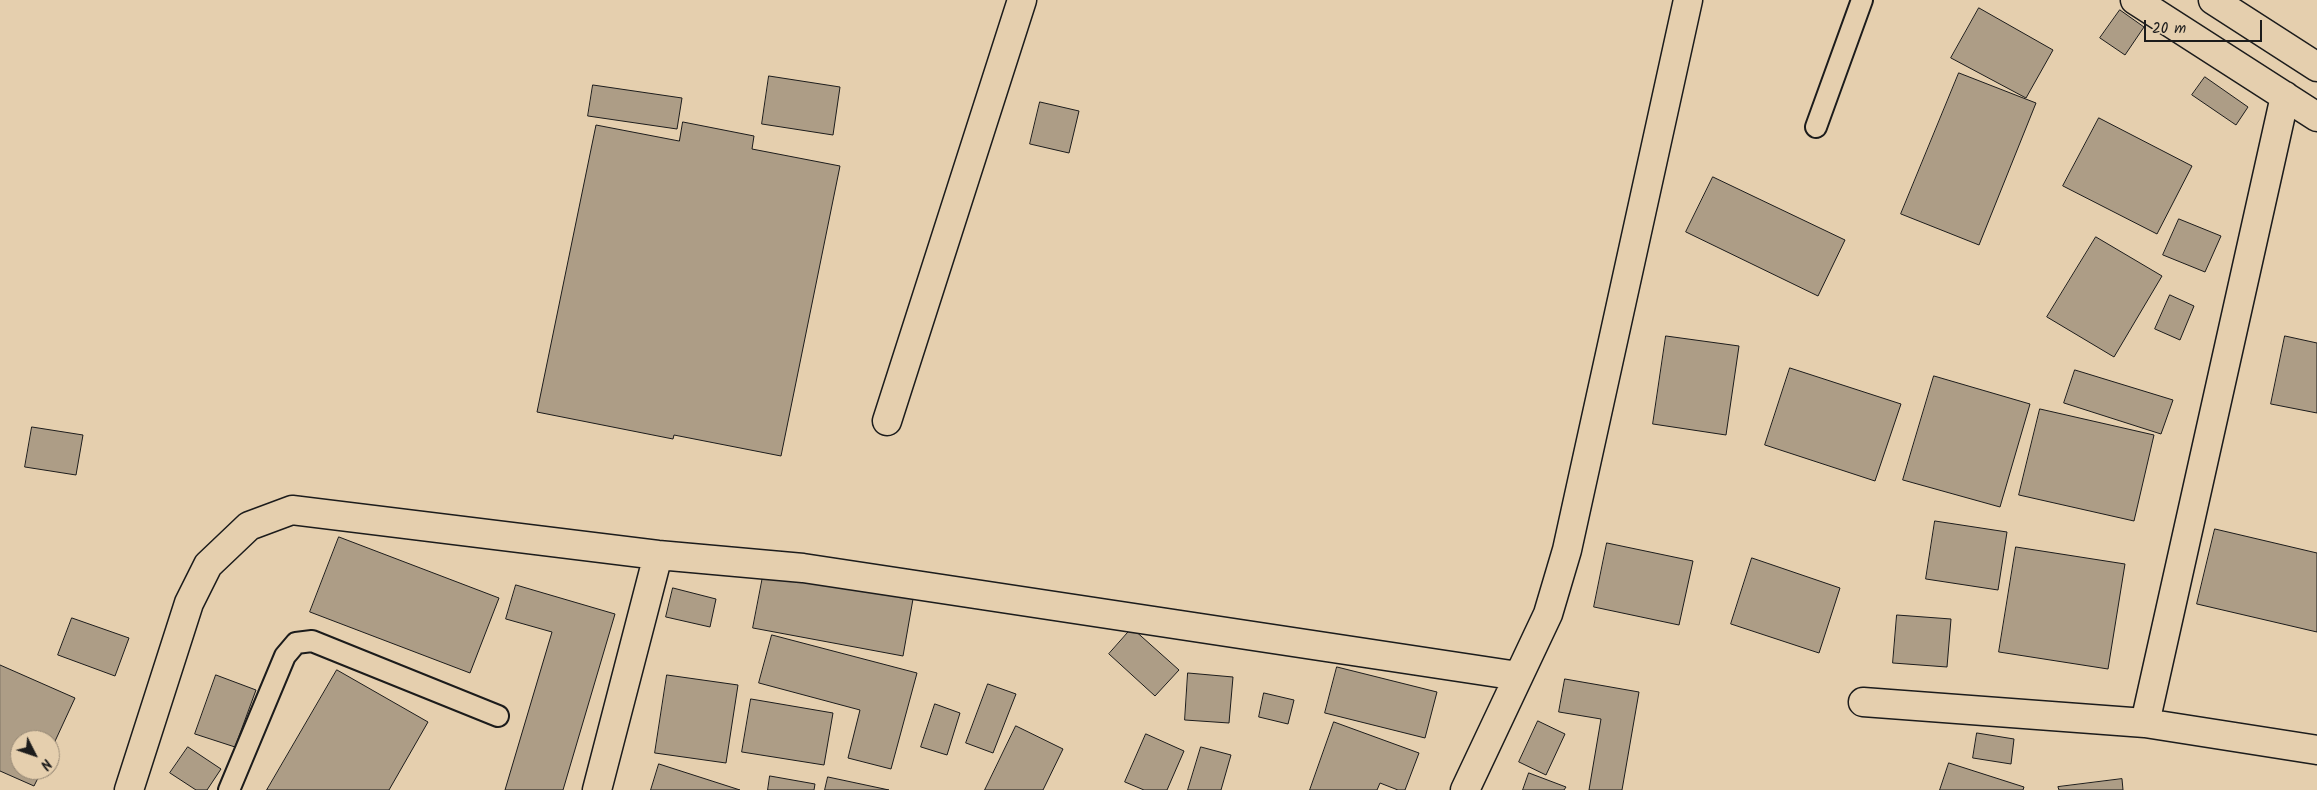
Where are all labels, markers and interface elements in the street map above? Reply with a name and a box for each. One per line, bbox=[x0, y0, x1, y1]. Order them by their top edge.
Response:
scale bar bbox=[2147, 10, 2264, 42]
text: 20 m bbox=[2152, 17, 2186, 41]
north arrow bbox=[10, 730, 60, 780]
text: N bbox=[34, 754, 57, 775]

